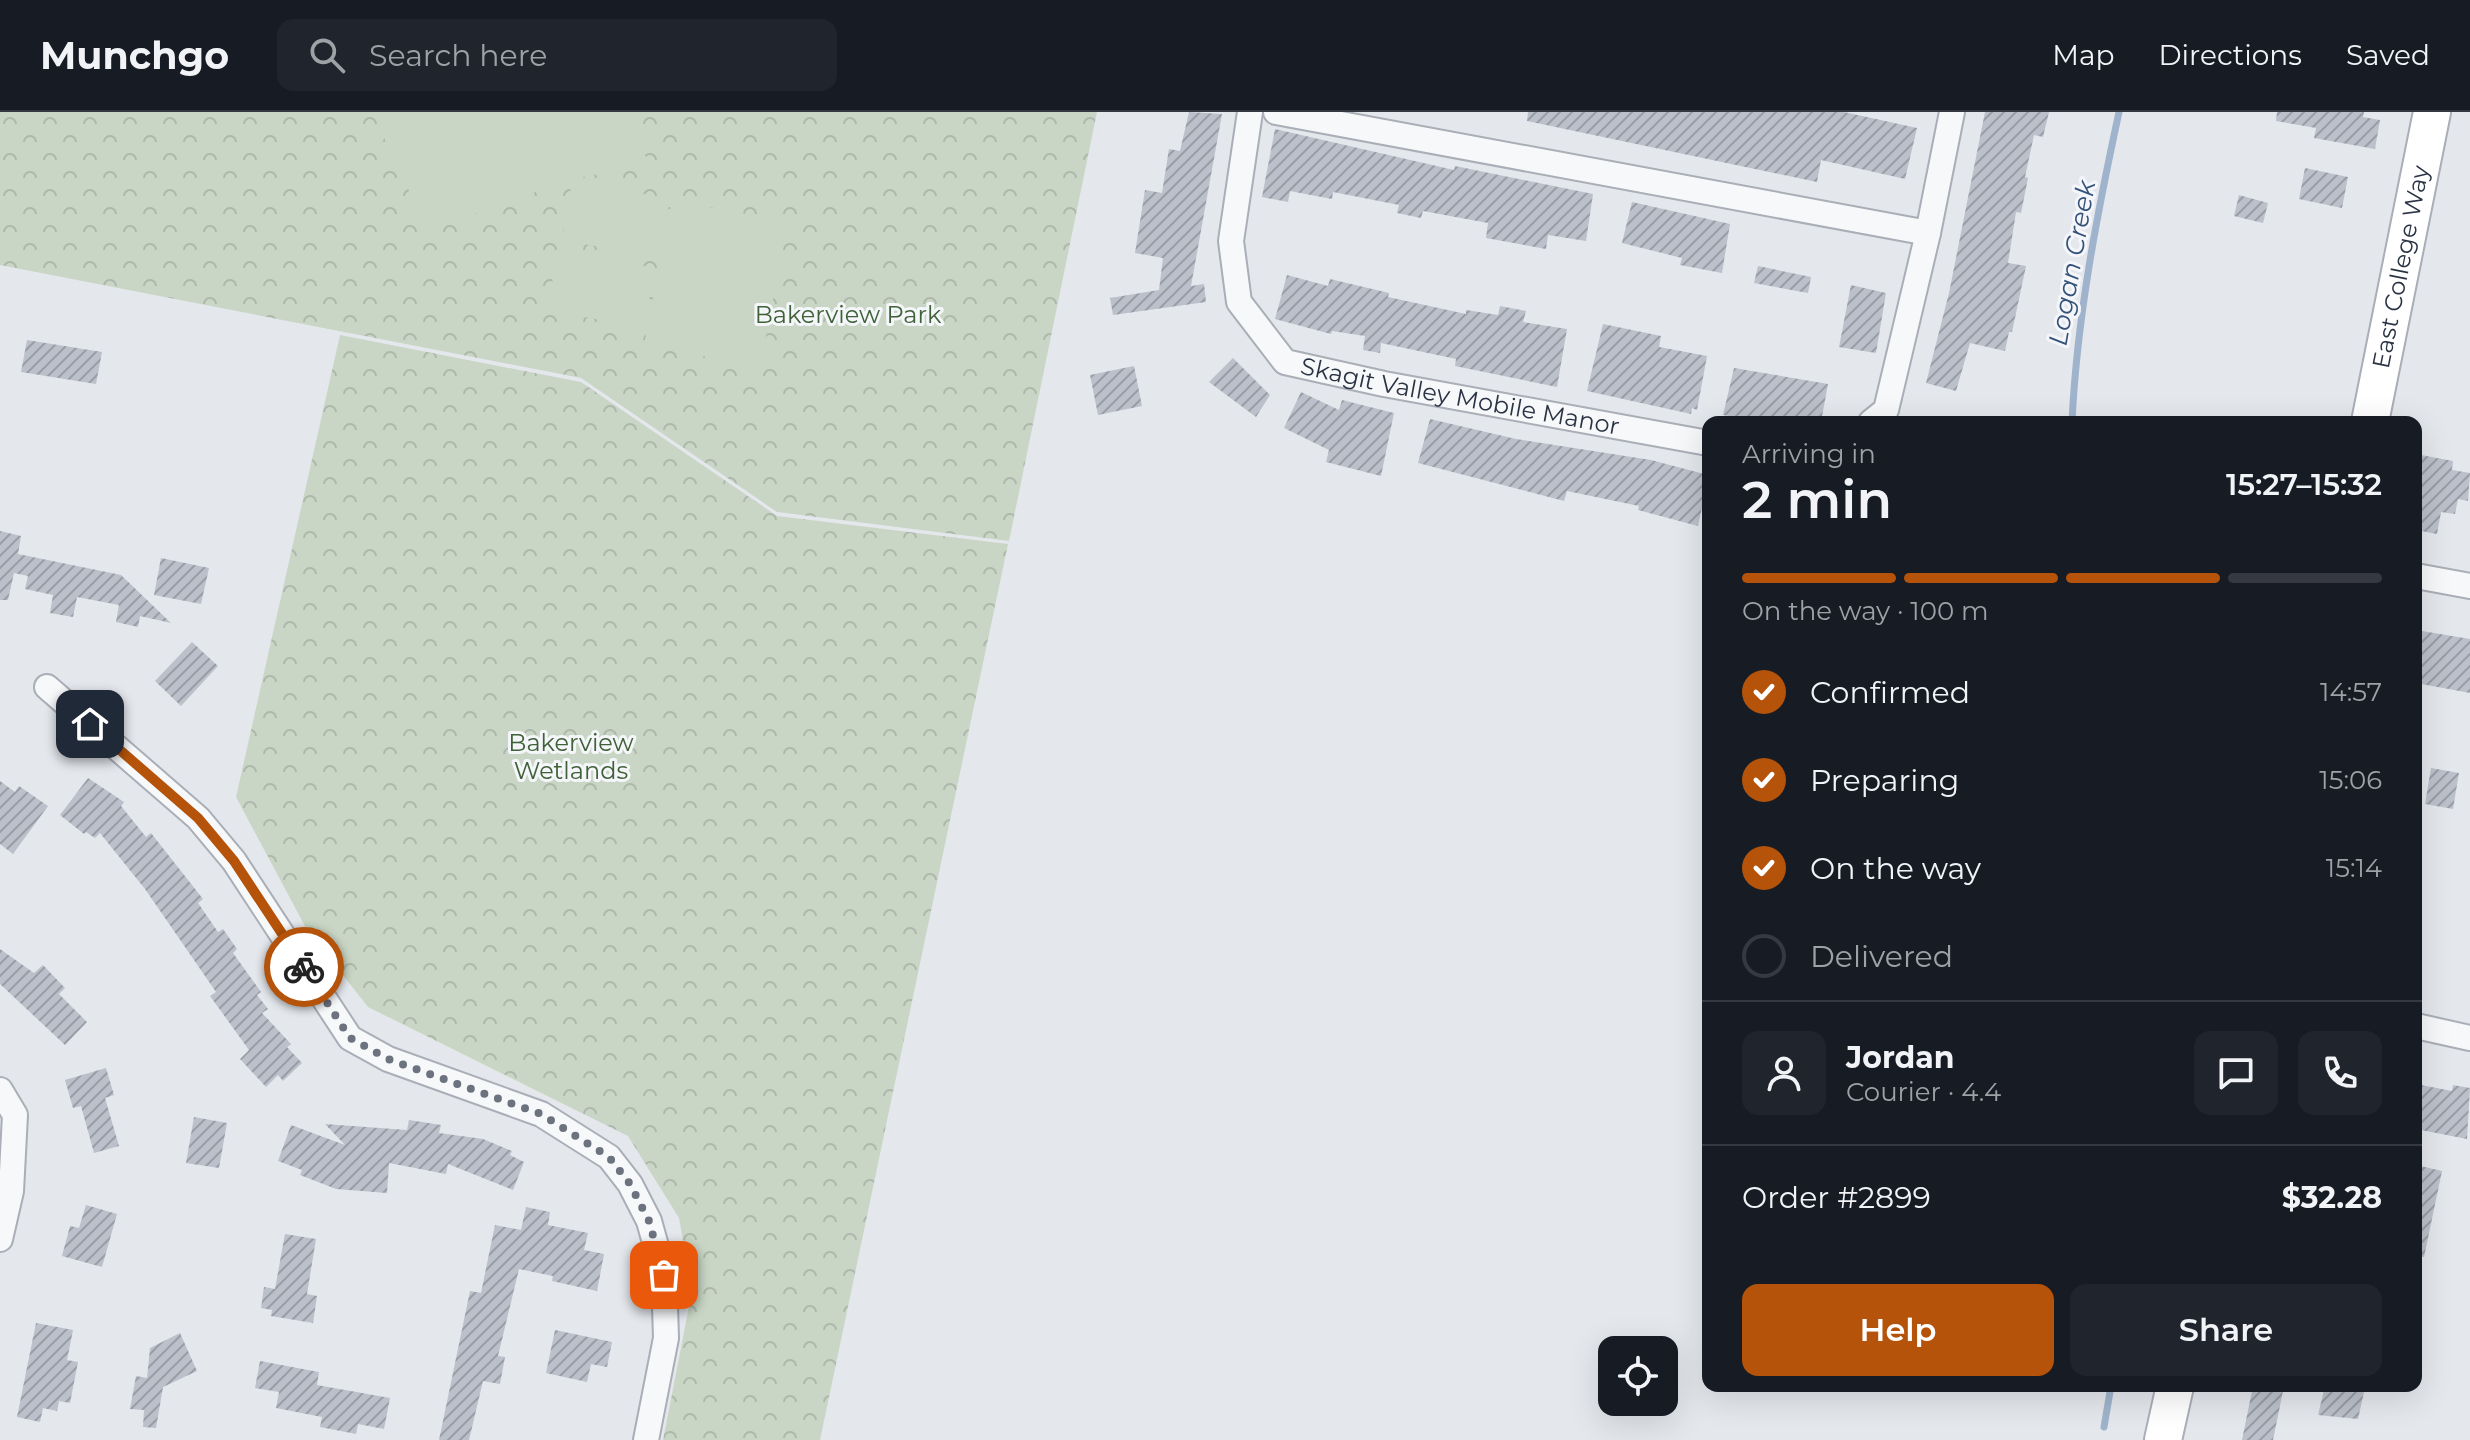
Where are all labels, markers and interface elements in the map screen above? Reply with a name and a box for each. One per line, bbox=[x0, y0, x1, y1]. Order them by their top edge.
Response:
search box bbox=[277, 19, 837, 91]
text: Munchgo bbox=[40, 32, 229, 79]
icon: search bbox=[305, 33, 349, 77]
text: Search here bbox=[369, 37, 547, 74]
text: Map bbox=[2052, 38, 2114, 72]
text: Directions bbox=[2158, 38, 2302, 72]
text: Saved bbox=[2346, 38, 2430, 72]
street label: East College Way bbox=[2366, 163, 2435, 371]
water label: Logan Creek bbox=[2042, 177, 2103, 348]
park label: Bakerview Park bbox=[755, 300, 942, 329]
street label: Skagit Valley Mobile Manor bbox=[1298, 351, 1622, 441]
text: Arriving in bbox=[1742, 438, 1876, 470]
text: 15:27–15:32 bbox=[2226, 466, 2382, 503]
text: 2 min bbox=[1742, 468, 1892, 531]
text: On the way · 100 m bbox=[1742, 595, 1989, 627]
icon: check bbox=[1742, 670, 1786, 714]
text: Confirmed bbox=[1810, 674, 1970, 711]
text: 14:57 bbox=[2320, 676, 2382, 708]
pin bbox=[56, 690, 124, 758]
icon: home bbox=[68, 702, 112, 746]
park label: Bakerview Wetlands bbox=[508, 728, 634, 785]
icon: check bbox=[1742, 758, 1786, 802]
text: Preparing bbox=[1810, 762, 1959, 799]
text: 15:06 bbox=[2319, 764, 2382, 796]
icon: check bbox=[1742, 846, 1786, 890]
text: On the way bbox=[1810, 850, 1981, 887]
text: 15:14 bbox=[2326, 852, 2382, 884]
courier bbox=[264, 927, 344, 1007]
text: Delivered bbox=[1810, 938, 1953, 975]
icon: bike bbox=[282, 945, 326, 989]
button: person bbox=[1742, 1031, 1826, 1115]
button: chat bbox=[2194, 1031, 2278, 1115]
button: phone bbox=[2298, 1031, 2382, 1115]
text: Jordan bbox=[1846, 1039, 1955, 1076]
text: Courier · 4.4 bbox=[1846, 1076, 2001, 1108]
text: Order #2899 bbox=[1742, 1179, 1931, 1216]
text: $32.28 bbox=[2282, 1179, 2382, 1216]
pin bbox=[630, 1241, 698, 1309]
icon: bag bbox=[642, 1253, 686, 1297]
button: Help bbox=[1742, 1284, 2054, 1376]
button: Share bbox=[2070, 1284, 2382, 1376]
map controls bbox=[1598, 1336, 1678, 1416]
button: locate bbox=[1598, 1336, 1678, 1416]

